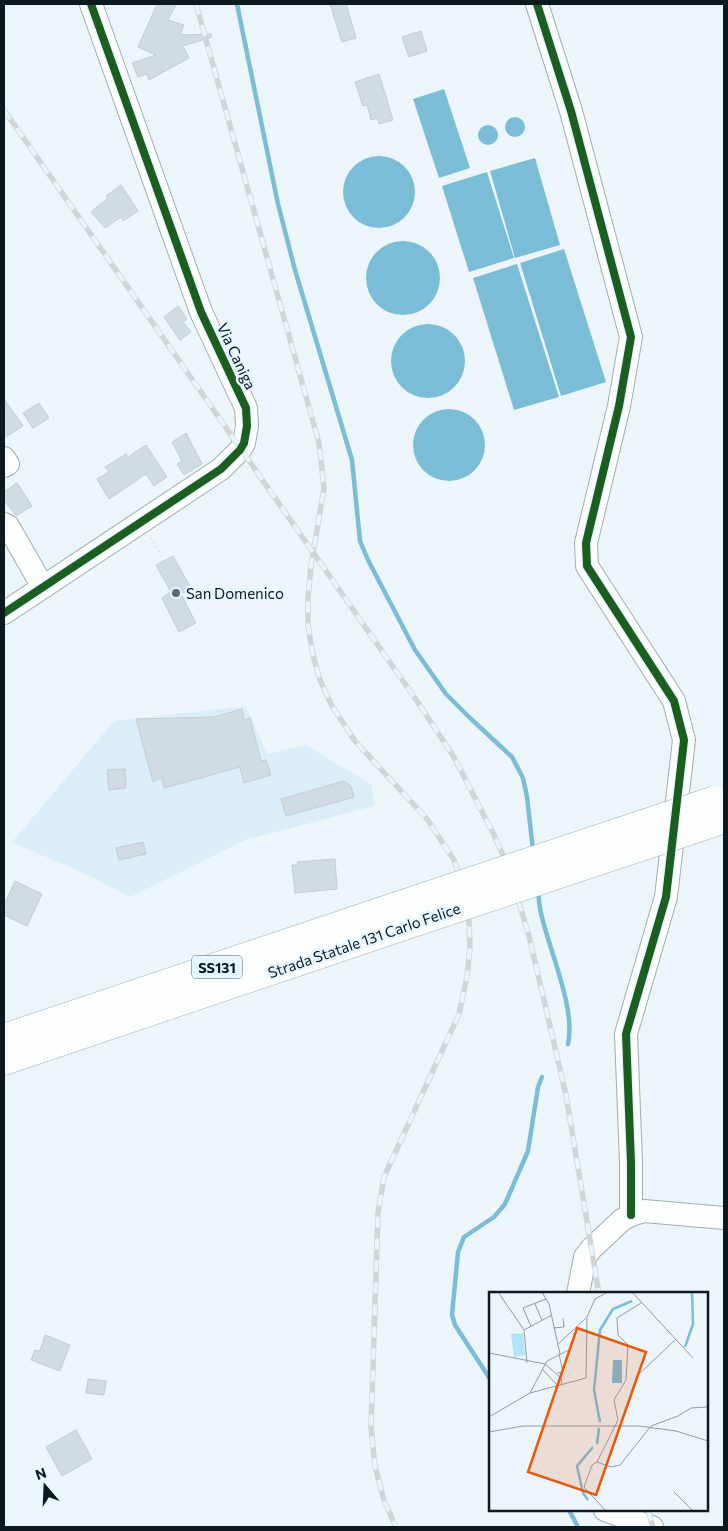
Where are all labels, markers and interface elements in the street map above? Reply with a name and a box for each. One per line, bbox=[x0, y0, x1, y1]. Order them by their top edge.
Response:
street label: Via Caniga bbox=[214, 320, 260, 392]
place label: San Domenico bbox=[186, 584, 284, 602]
marker: San Domenico bbox=[170, 587, 182, 599]
street label: Strada Statale 131 Carlo Felice bbox=[265, 899, 463, 981]
road number: SS131 bbox=[192, 956, 242, 979]
inset map bbox=[489, 1292, 708, 1511]
north arrow bbox=[20, 1461, 70, 1511]
text: N bbox=[33, 1463, 48, 1483]

